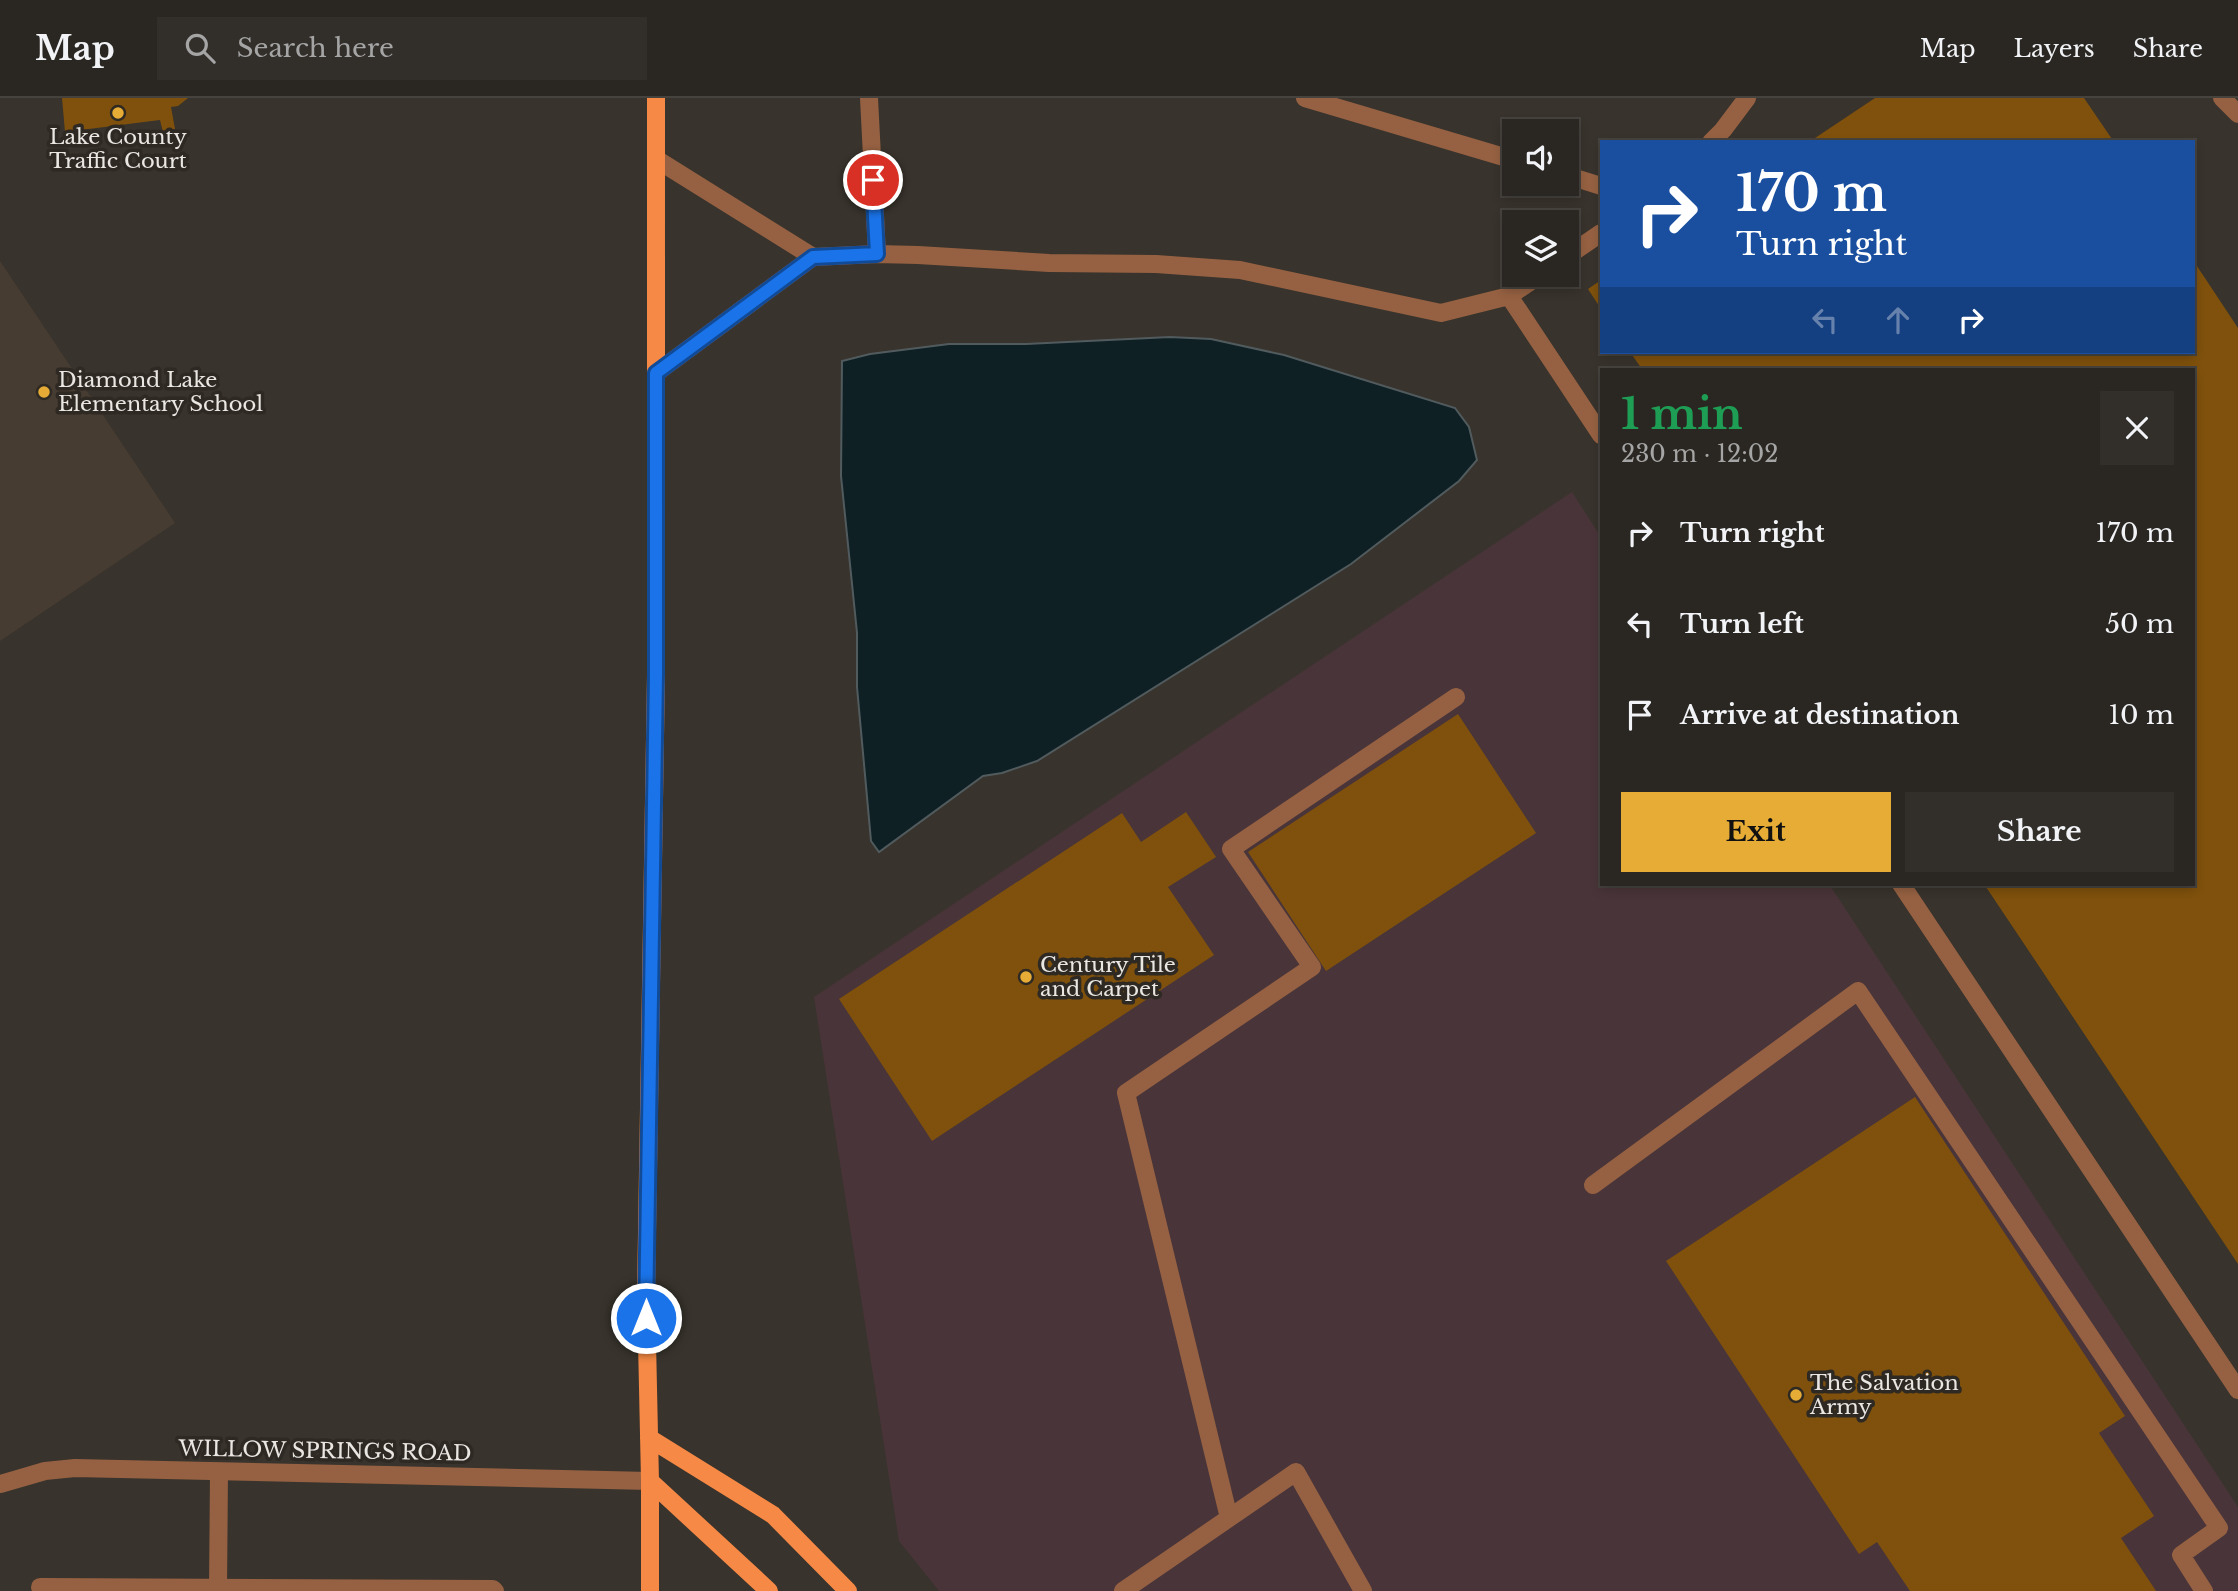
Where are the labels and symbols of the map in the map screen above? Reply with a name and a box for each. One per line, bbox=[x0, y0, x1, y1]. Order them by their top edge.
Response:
marker: Lake County Traffic Court bbox=[110, 105, 126, 121]
place label: Lake County Traffic Court bbox=[49, 124, 187, 174]
pin bbox=[843, 150, 903, 210]
place label: Diamond Lake Elementary School bbox=[58, 367, 263, 417]
marker: Diamond Lake Elementary School bbox=[36, 384, 52, 400]
place label: Century Tile and Carpet bbox=[1040, 952, 1176, 1002]
marker: Century Tile and Carpet bbox=[1018, 969, 1034, 985]
position arrow bbox=[609, 1281, 683, 1355]
place label: The Salvation Army bbox=[1809, 1370, 1959, 1420]
marker: The Salvation Army bbox=[1788, 1387, 1804, 1403]
street label: WILLOW SPRINGS ROAD bbox=[177, 1435, 472, 1467]

